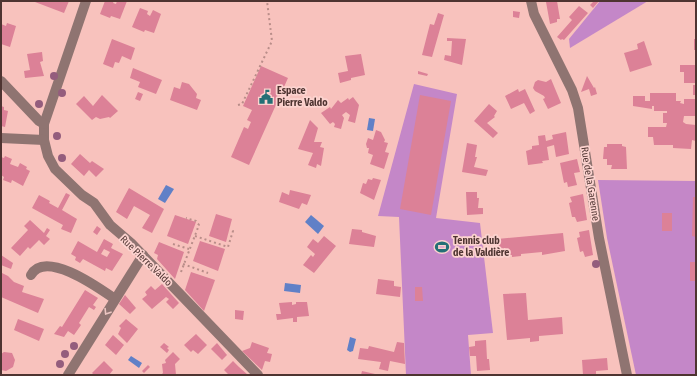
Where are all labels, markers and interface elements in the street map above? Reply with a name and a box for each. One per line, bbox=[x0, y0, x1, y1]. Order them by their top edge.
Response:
place label: Espace Pierre Valdo bbox=[277, 85, 328, 109]
public building icon: Espace Pierre Valdo bbox=[258, 89, 274, 105]
street label: Rue de la Garenne bbox=[578, 146, 602, 222]
street label: Rue Pierre Valdo bbox=[118, 233, 174, 289]
place label: Tennis club de la Valdière bbox=[453, 235, 509, 259]
sports icon: Tennis club de la Valdière bbox=[434, 239, 450, 255]
one-way arrow bbox=[104, 308, 112, 315]

